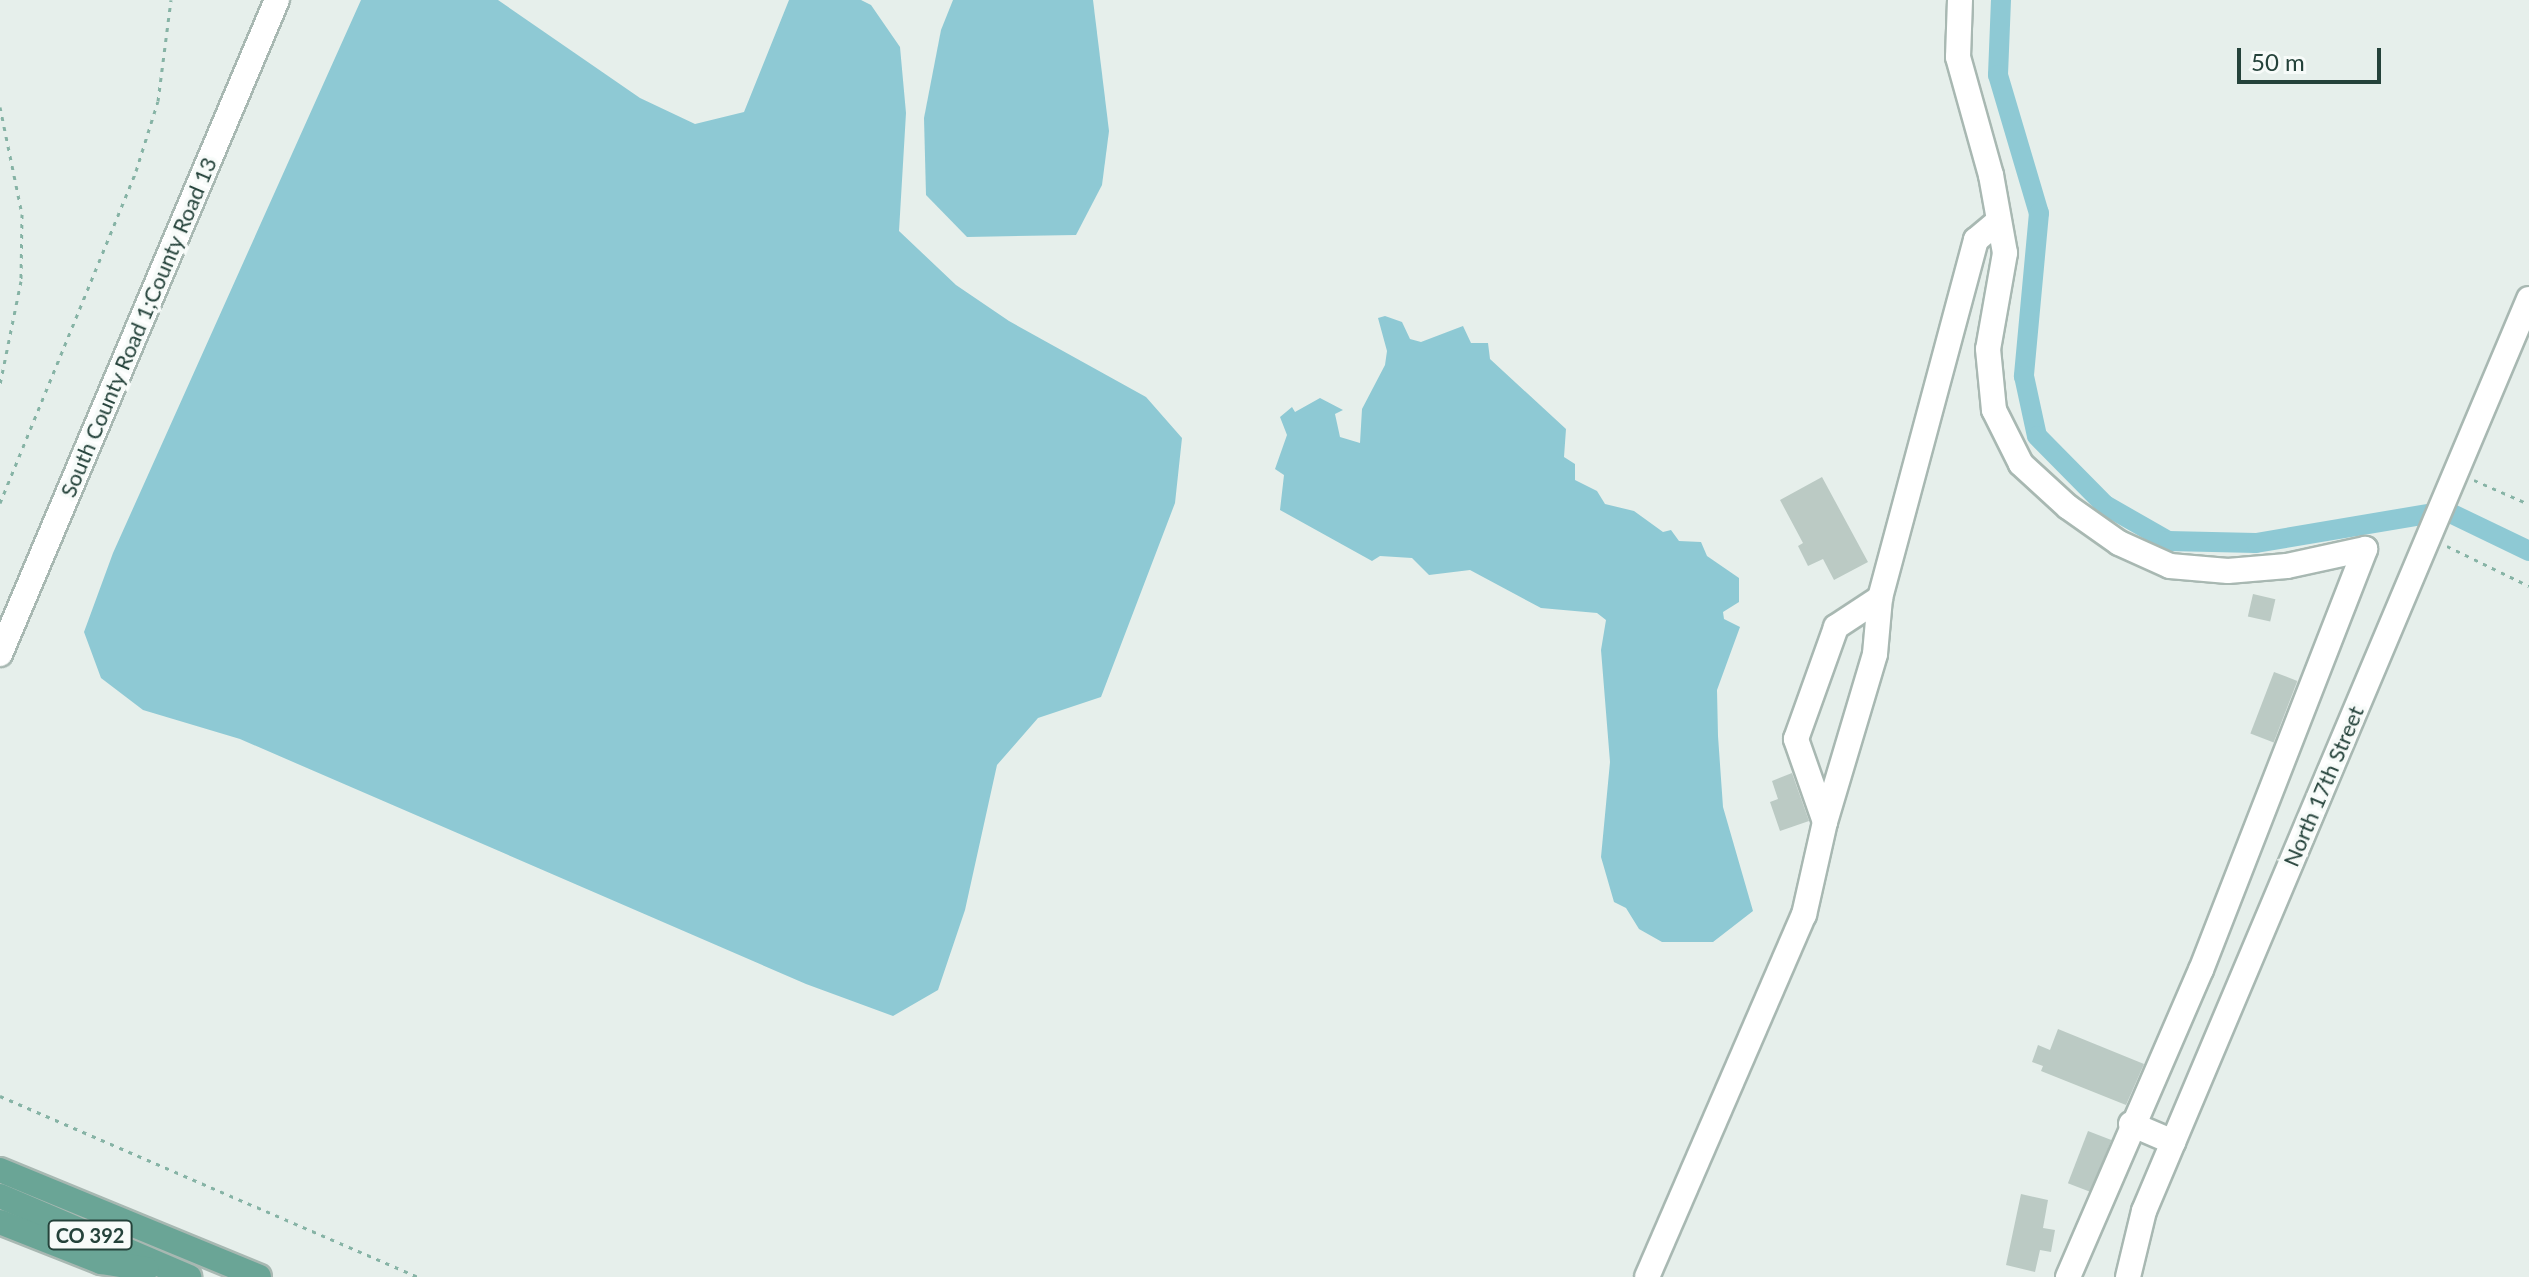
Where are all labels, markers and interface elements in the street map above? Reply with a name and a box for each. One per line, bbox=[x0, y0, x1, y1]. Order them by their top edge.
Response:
scale bar bbox=[2241, 32, 2385, 82]
text: 50 m bbox=[2251, 47, 2305, 76]
street label: South County Road 1;County Road 13 bbox=[54, 153, 222, 501]
street label: North 17th Street bbox=[2277, 702, 2369, 870]
road number: CO 392 bbox=[46, 1219, 134, 1251]

